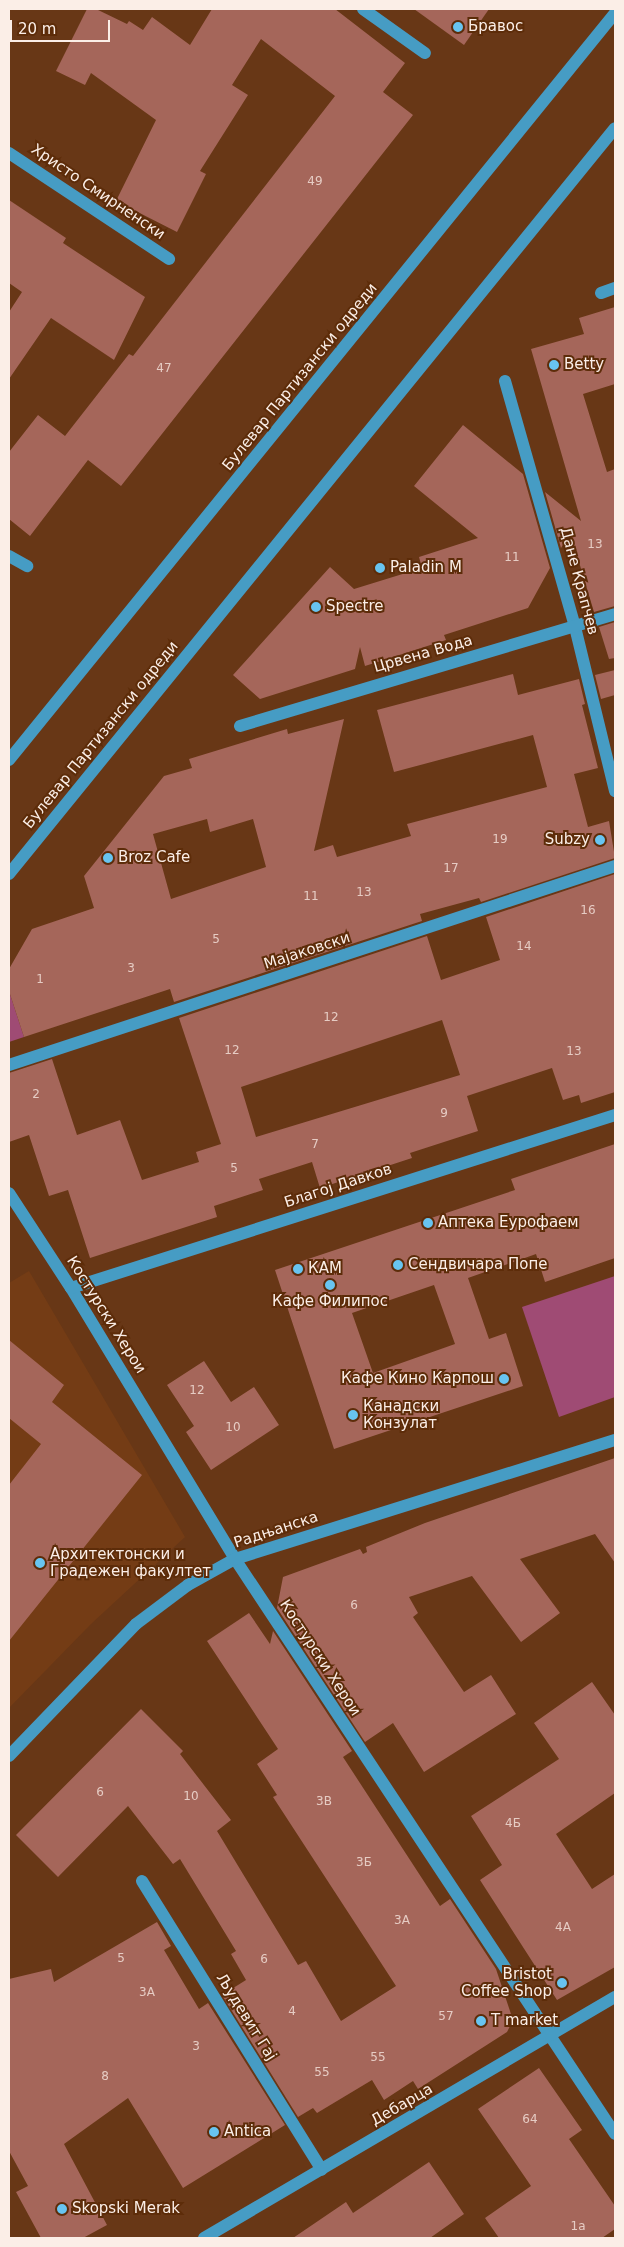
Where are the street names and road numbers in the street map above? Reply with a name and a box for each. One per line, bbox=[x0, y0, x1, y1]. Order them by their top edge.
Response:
street label: Христо Смирненски bbox=[28, 141, 168, 243]
street label: Булевар Партизански одреди bbox=[219, 280, 381, 474]
street label: Дане Крапчев bbox=[556, 525, 602, 637]
street label: Црвена Вода bbox=[371, 631, 475, 677]
street label: Булевар Партизански одреди bbox=[20, 638, 182, 832]
street label: Мајаковски bbox=[262, 929, 352, 973]
street label: Благој Давков bbox=[282, 1160, 394, 1212]
street label: Костурски Херои bbox=[63, 1253, 149, 1377]
street label: Радњанска bbox=[232, 1508, 320, 1552]
street label: Костурски Херои bbox=[276, 1596, 364, 1720]
street label: Људевит Гај bbox=[212, 1970, 280, 2064]
street label: Дебарца bbox=[368, 2080, 436, 2130]

